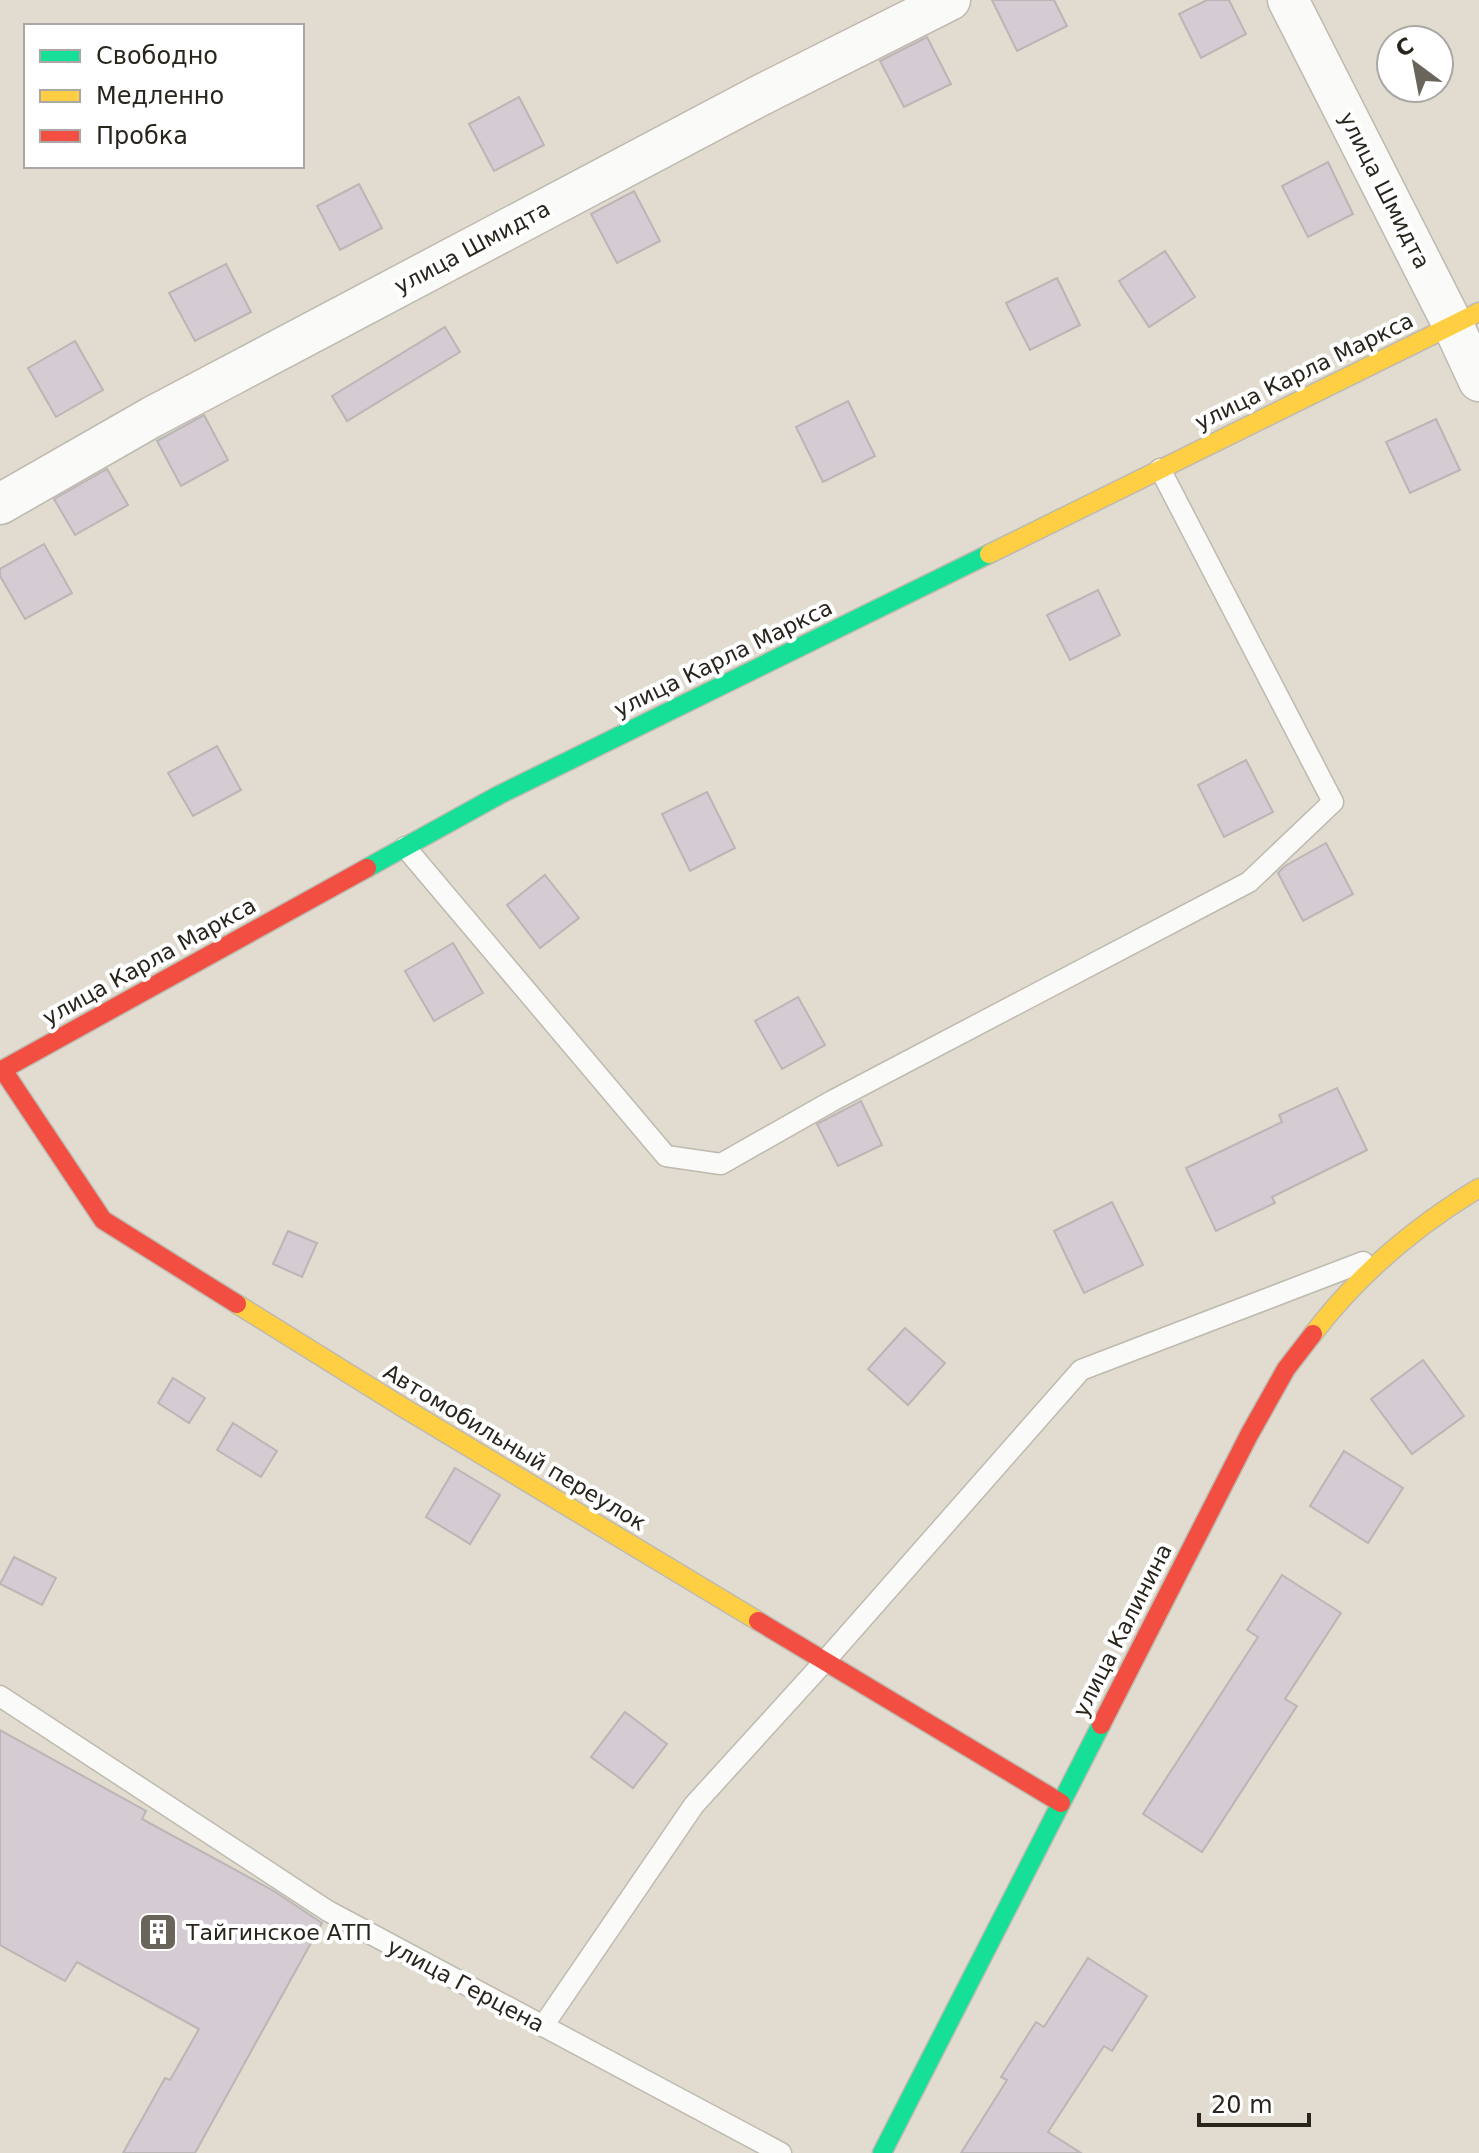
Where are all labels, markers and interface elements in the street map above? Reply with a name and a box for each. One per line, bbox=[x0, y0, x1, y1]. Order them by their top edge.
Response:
legend bbox=[24, 24, 304, 168]
north arrow bbox=[1375, 24, 1455, 104]
text: С bbox=[1391, 33, 1418, 62]
text: Свободно bbox=[96, 42, 218, 70]
text: Медленно bbox=[96, 82, 224, 110]
street label: улица Шмидта bbox=[1334, 108, 1435, 273]
text: Пробка bbox=[96, 122, 188, 150]
street label: улица Шмидта bbox=[390, 196, 554, 299]
street label: улица Карла Маркса bbox=[1191, 308, 1417, 435]
street label: улица Карла Маркса bbox=[610, 595, 836, 722]
street label: улица Карла Маркса bbox=[38, 892, 260, 1030]
street label: Автомобильный переулок bbox=[379, 1359, 650, 1536]
street label: улица Калинина bbox=[1068, 1540, 1177, 1721]
building icon: Тайгинское АТП bbox=[137, 1911, 179, 1953]
place label: Тайгинское АТП bbox=[185, 1920, 372, 1945]
street label: улица Герцена bbox=[383, 1934, 549, 2037]
scale bar bbox=[1199, 2077, 1309, 2127]
text: 20 m bbox=[1211, 2091, 1273, 2119]

